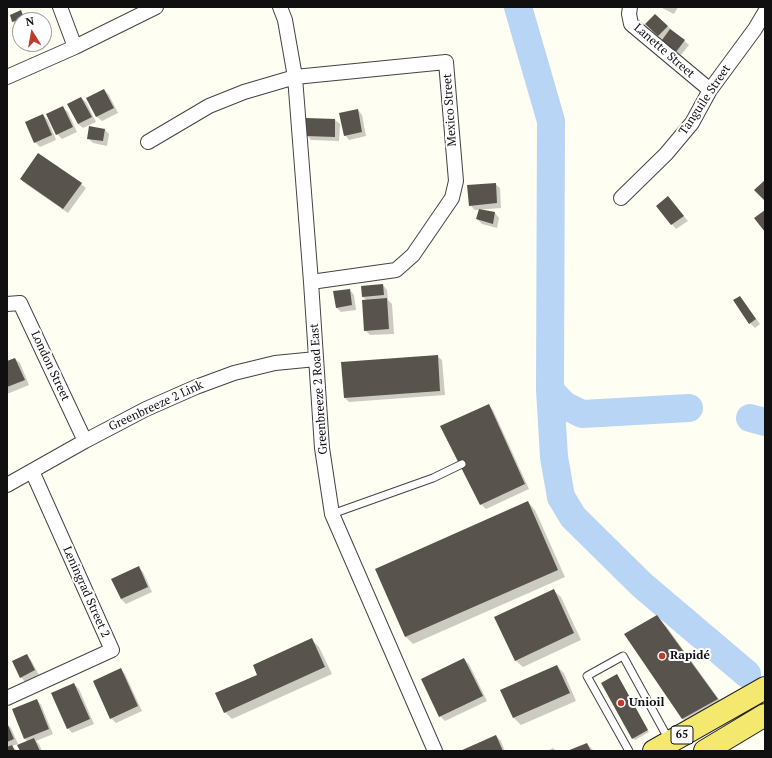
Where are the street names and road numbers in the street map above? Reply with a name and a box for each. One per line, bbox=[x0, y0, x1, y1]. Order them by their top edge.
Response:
street label: Lanette Street bbox=[631, 21, 697, 81]
street label: Tanguile Street bbox=[676, 62, 734, 138]
street label: Mexico Street bbox=[440, 73, 460, 147]
street label: Greenbreeze 2 Road East bbox=[307, 323, 331, 455]
street label: London Street bbox=[27, 329, 73, 403]
street label: Greenbreeze 2 Link bbox=[106, 378, 206, 434]
street label: Leningrad Street 2 bbox=[59, 544, 113, 640]
road number: 65 bbox=[671, 726, 693, 744]

